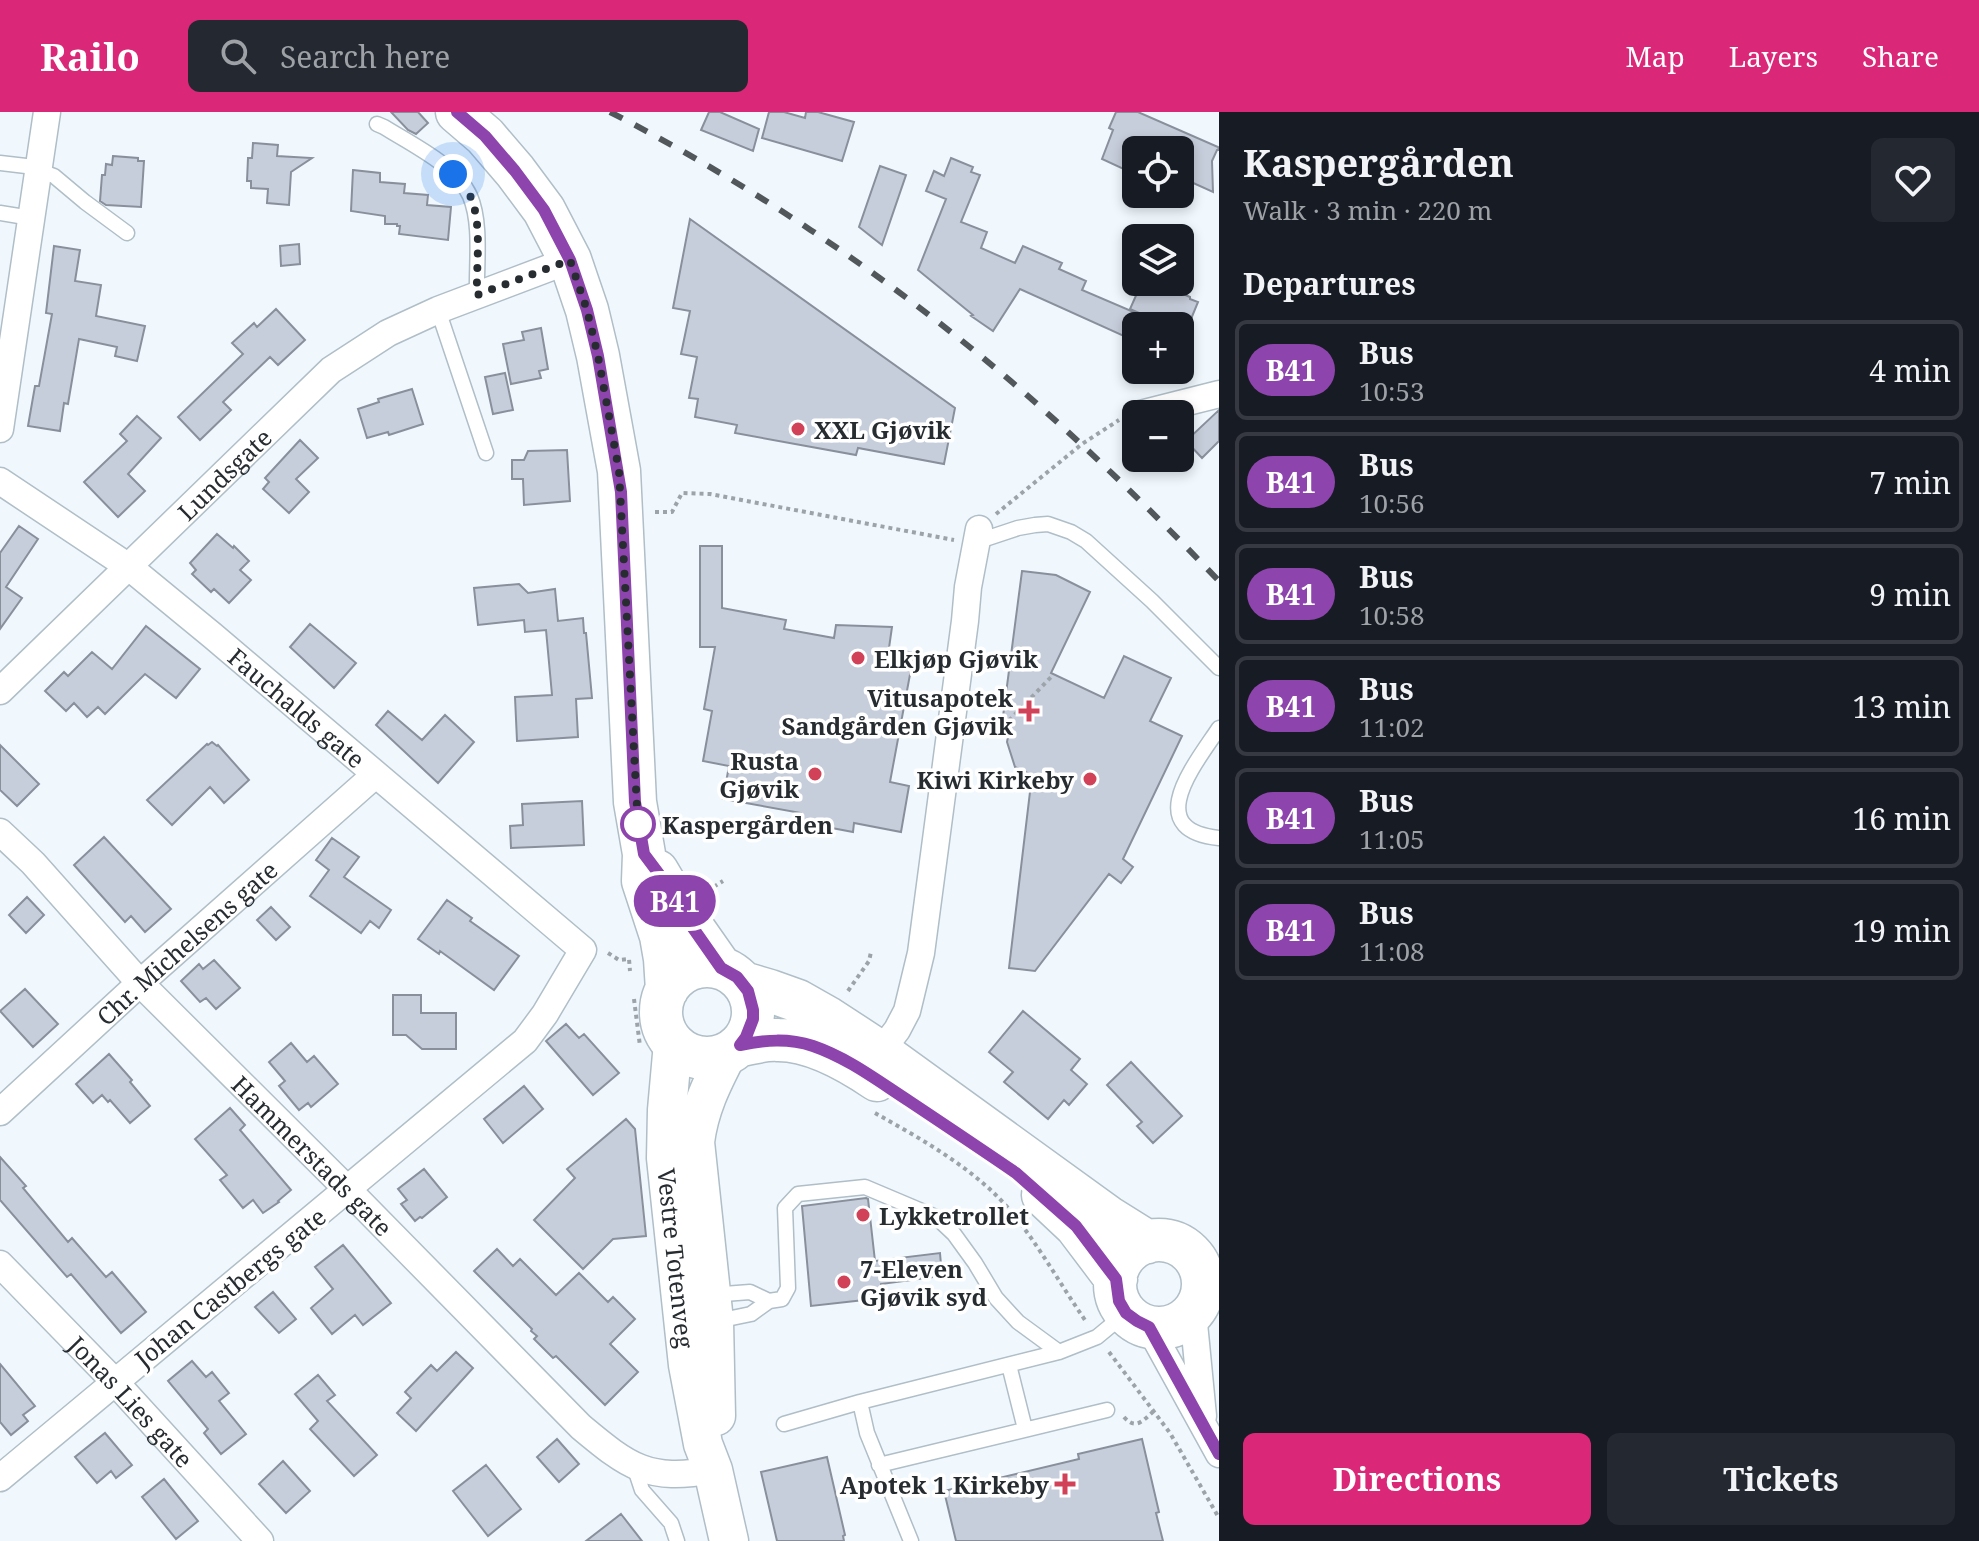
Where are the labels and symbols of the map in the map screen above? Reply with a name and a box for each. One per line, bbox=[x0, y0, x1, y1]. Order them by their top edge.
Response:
your location bbox=[433, 154, 473, 194]
place label: XXL Gjøvik bbox=[814, 413, 952, 446]
marker: XXL Gjøvik bbox=[789, 420, 807, 438]
street label: Lundsgate bbox=[170, 421, 278, 527]
street label: Fauchalds gate bbox=[222, 640, 372, 775]
place label: Elkjøp Gjøvik bbox=[874, 642, 1039, 675]
marker: Elkjøp Gjøvik bbox=[849, 649, 867, 667]
place label: Vitusapotek Sandgården Gjøvik bbox=[781, 681, 1014, 742]
marker: Vitusapotek Sandgården Gjøvik bbox=[1020, 702, 1038, 720]
place label: Rusta Gjøvik bbox=[719, 744, 800, 805]
place label: Kiwi Kirkeby bbox=[917, 763, 1074, 796]
marker: Rusta Gjøvik bbox=[806, 765, 824, 783]
marker: Kiwi Kirkeby bbox=[1081, 770, 1099, 788]
marker: Kaspergården bbox=[621, 807, 655, 841]
place label: Kaspergården bbox=[662, 808, 833, 841]
street label: Chr. Michelsens gate bbox=[89, 853, 284, 1032]
line badge: B41 bbox=[629, 875, 721, 927]
street label: Hammerstads gate bbox=[225, 1068, 400, 1243]
street label: Vestre Totenveg bbox=[651, 1166, 703, 1350]
place label: Lykketrollet bbox=[879, 1199, 1029, 1232]
street label: Johan Castbergs gate bbox=[127, 1200, 332, 1375]
marker: Lykketrollet bbox=[854, 1206, 872, 1224]
place label: 7-Eleven Gjøvik syd bbox=[860, 1252, 987, 1313]
marker: 7-Eleven Gjøvik syd bbox=[835, 1273, 853, 1291]
street label: Jonas Lies gate bbox=[61, 1327, 201, 1474]
place label: Apotek 1 Kirkeby bbox=[840, 1468, 1049, 1501]
marker: Apotek 1 Kirkeby bbox=[1056, 1475, 1074, 1493]

